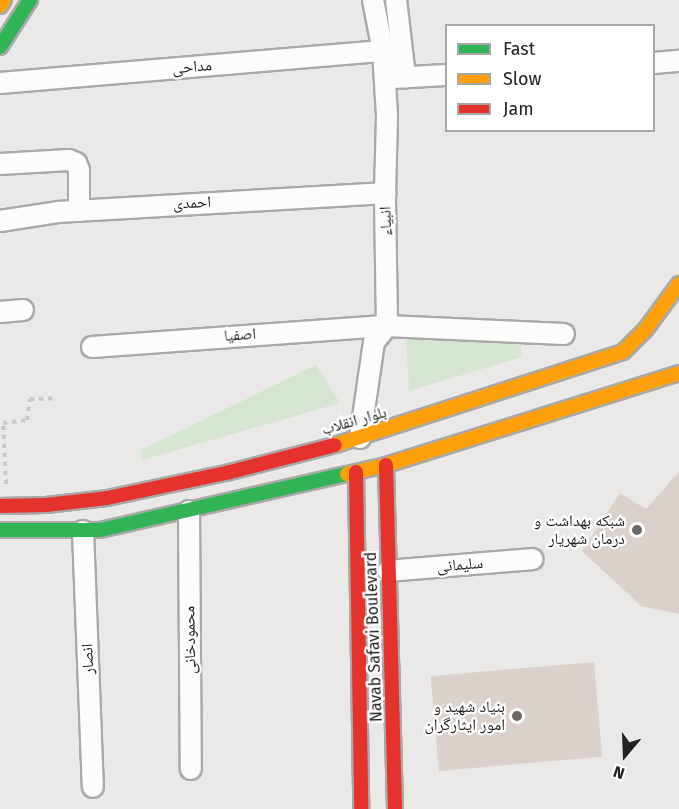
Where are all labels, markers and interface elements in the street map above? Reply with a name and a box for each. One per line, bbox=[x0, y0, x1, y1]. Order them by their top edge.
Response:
legend bbox=[445, 24, 655, 132]
text: Fast bbox=[503, 38, 535, 60]
street label: مداحی bbox=[171, 56, 213, 78]
text: Slow bbox=[503, 68, 541, 90]
text: Jam bbox=[503, 98, 534, 120]
street label: احمدی bbox=[172, 192, 212, 214]
street label: انبیاء bbox=[376, 206, 396, 236]
street label: اصفیا bbox=[223, 324, 257, 346]
street label: بلوار انقلاب bbox=[319, 403, 389, 439]
place label: شبکه بهداشت و درمان شهریار bbox=[534, 511, 625, 549]
marker: شبکه بهداشت و درمان شهریار bbox=[630, 523, 644, 537]
street label: Navab Safavi Boulevard bbox=[361, 552, 387, 722]
street label: سلیمانی bbox=[436, 553, 484, 577]
street label: محمودخانی bbox=[180, 606, 200, 674]
street label: انصار bbox=[78, 643, 98, 675]
place label: بنیاد شهید و امور ایثارگران bbox=[424, 697, 505, 735]
marker: بنیاد شهید و امور ایثارگران bbox=[510, 709, 524, 723]
north arrow bbox=[595, 725, 655, 785]
text: N bbox=[611, 762, 627, 783]

